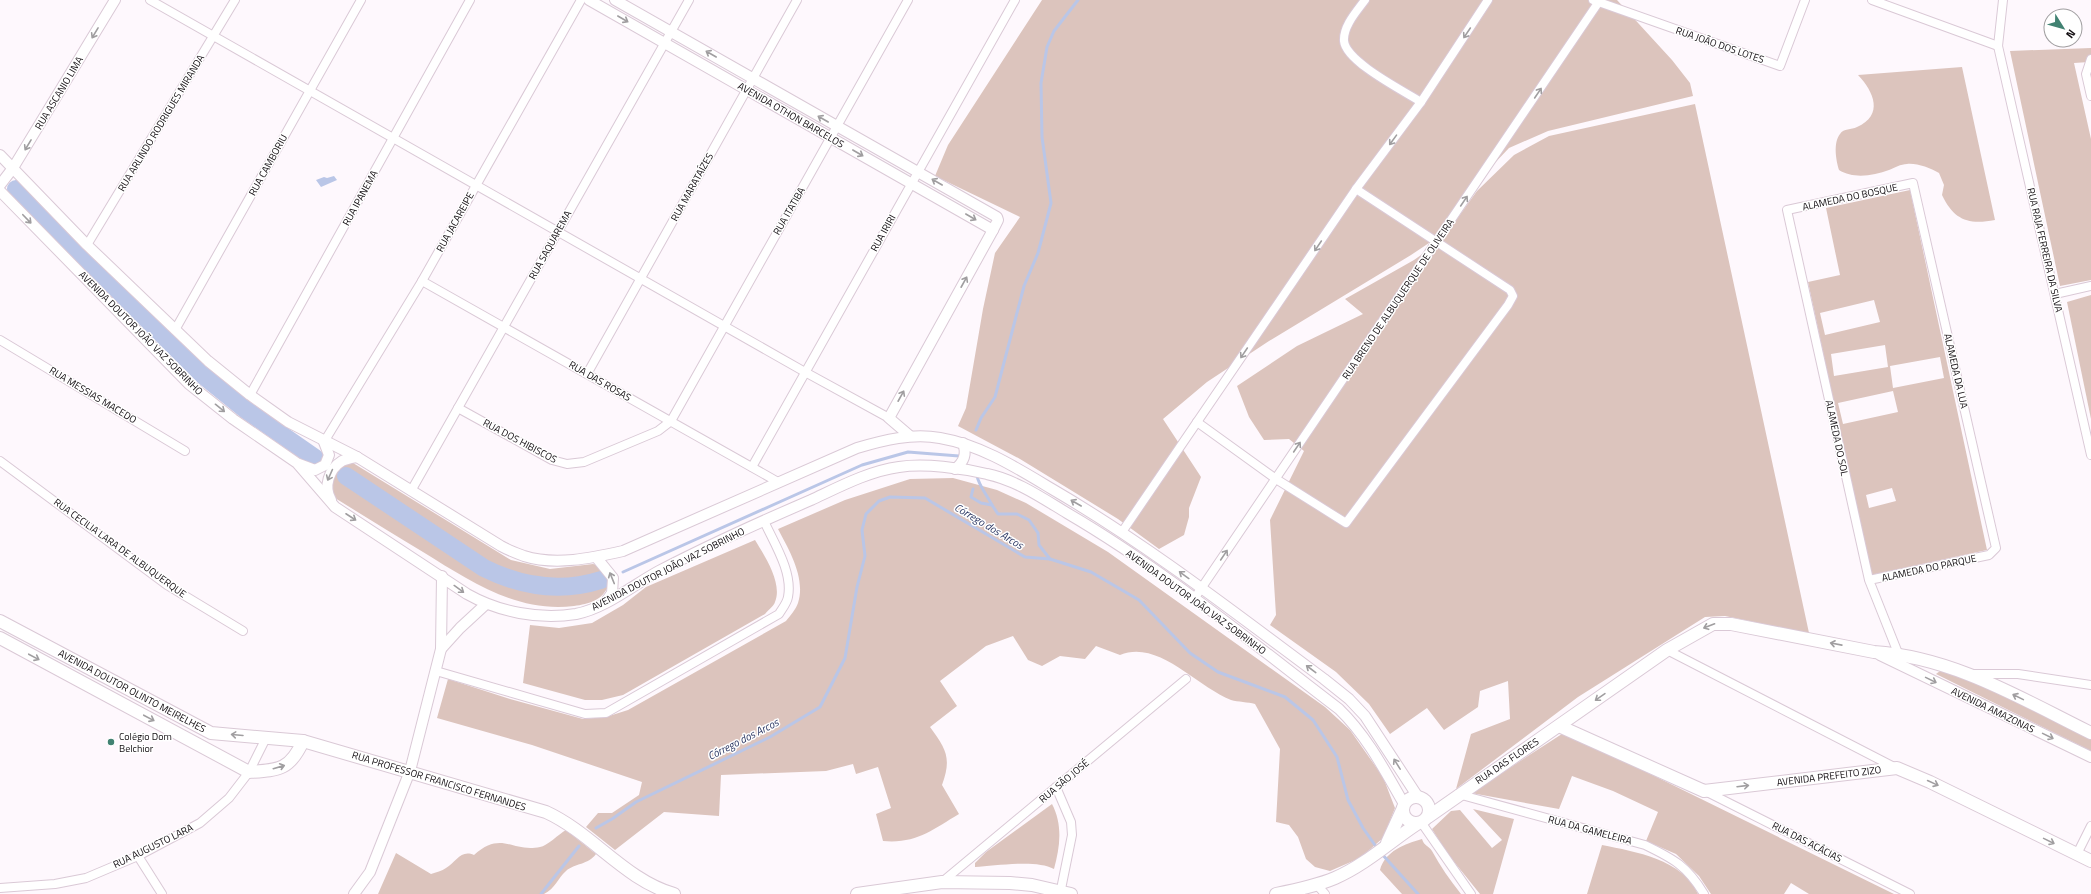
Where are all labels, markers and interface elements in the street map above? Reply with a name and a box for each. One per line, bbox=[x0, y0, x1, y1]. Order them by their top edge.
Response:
north arrow bbox=[2043, 8, 2083, 48]
one-way arrow bbox=[617, 16, 629, 24]
street label: RUA JOÃO DOS LOTES bbox=[1674, 23, 1766, 67]
text: N bbox=[2062, 26, 2080, 42]
one-way arrow bbox=[90, 27, 98, 39]
one-way arrow bbox=[1462, 27, 1471, 38]
one-way arrow bbox=[705, 50, 717, 58]
street label: RUA ARLINDO RODRIGUES MIRANDA bbox=[114, 52, 208, 194]
street label: RUA ASCANIO LIMA bbox=[31, 54, 87, 132]
street label: AVENIDA OTHON BARCELOS bbox=[735, 78, 847, 152]
one-way arrow bbox=[1534, 88, 1542, 99]
one-way arrow bbox=[817, 114, 829, 122]
street label: RUA CAMBORIU bbox=[245, 131, 291, 199]
one-way arrow bbox=[1389, 134, 1397, 145]
one-way arrow bbox=[23, 139, 31, 151]
one-way arrow bbox=[852, 149, 864, 157]
street label: RUA MARATAÍZES bbox=[667, 150, 717, 224]
street label: RUA IPANEMA bbox=[339, 167, 381, 228]
one-way arrow bbox=[931, 178, 943, 186]
street label: ALAMEDA DO BOSQUE bbox=[1801, 179, 1900, 214]
street label: RUA ITATIBA bbox=[769, 184, 809, 238]
street label: RUA RAJA FERREIRA DA SILVA bbox=[2023, 186, 2067, 314]
street label: RUA JACAREIPE bbox=[432, 189, 478, 255]
one-way arrow bbox=[1460, 195, 1468, 206]
street label: RUA SAQUAREMA bbox=[525, 208, 575, 282]
street label: RUA IRIRI bbox=[867, 212, 899, 254]
one-way arrow bbox=[965, 213, 977, 221]
one-way arrow bbox=[22, 214, 32, 224]
street label: RUA BRENO DE ALBUQUERQUE DE OLIVEIRA bbox=[1338, 216, 1458, 382]
one-way arrow bbox=[1314, 240, 1322, 251]
street label: AVENIDA DOUTOR JOÃO VAZ SOBRINHO bbox=[76, 268, 207, 399]
one-way arrow bbox=[961, 276, 969, 288]
street label: ALAMEDA DA LUA bbox=[1940, 332, 1972, 410]
one-way arrow bbox=[1240, 347, 1248, 358]
street label: RUA DAS ROSAS bbox=[566, 357, 634, 405]
street label: RUA MESSIAS MACEDO bbox=[46, 363, 140, 427]
one-way arrow bbox=[898, 390, 905, 402]
street label: ALAMEDA DO SOL bbox=[1822, 399, 1852, 478]
one-way arrow bbox=[214, 404, 225, 413]
street label: RUA DOS HIBISCOS bbox=[480, 415, 560, 467]
one-way arrow bbox=[1293, 442, 1302, 453]
one-way arrow bbox=[326, 469, 334, 481]
street label: RUA CECILIA LARA DE ALBUQUERQUE bbox=[51, 495, 190, 602]
one-way arrow bbox=[1070, 498, 1082, 506]
water label: Córrego dos Arcos bbox=[952, 499, 1028, 554]
one-way arrow bbox=[345, 513, 356, 521]
street label: AVENIDA DOUTOR JOÃO VAZ SOBRINHO bbox=[589, 524, 748, 614]
street label: AVENIDA DOUTOR JOÃO VAZ SOBRINHO bbox=[1123, 546, 1270, 658]
one-way arrow bbox=[1220, 550, 1228, 561]
street label: ALAMEDA DO PARQUE bbox=[1880, 551, 1978, 585]
one-way arrow bbox=[1178, 571, 1189, 579]
one-way arrow bbox=[607, 573, 615, 585]
one-way arrow bbox=[454, 585, 465, 593]
one-way arrow bbox=[1703, 623, 1715, 631]
one-way arrow bbox=[1830, 640, 1843, 648]
street label: AVENIDA DOUTOR OLINTO MEIRELHES bbox=[56, 646, 208, 736]
one-way arrow bbox=[28, 654, 40, 661]
one-way arrow bbox=[1305, 665, 1316, 673]
one-way arrow bbox=[1925, 677, 1937, 684]
street label: AVENIDA AMAZONAS bbox=[1949, 683, 2037, 737]
one-way arrow bbox=[1595, 693, 1606, 701]
one-way arrow bbox=[2013, 693, 2025, 700]
water label: Córrego dos Arcos bbox=[705, 714, 782, 764]
one-way arrow bbox=[143, 715, 155, 722]
place label: Colégio Dom Belchior bbox=[119, 729, 172, 756]
one-way arrow bbox=[231, 732, 244, 739]
one-way arrow bbox=[2042, 733, 2054, 740]
street label: RUA DAS FLORES bbox=[1472, 734, 1542, 788]
marker: Colégio Dom Belchior bbox=[106, 737, 116, 747]
street label: RUA PROFESSOR FRANCISCO FERNANDES bbox=[350, 747, 528, 815]
street label: RUA SÃO JOSÉ bbox=[1036, 755, 1093, 806]
one-way arrow bbox=[1393, 759, 1401, 770]
street label: AVENIDA PREFEITO ZIZO bbox=[1776, 762, 1883, 790]
one-way arrow bbox=[272, 763, 285, 771]
one-way arrow bbox=[1926, 780, 1938, 787]
one-way arrow bbox=[1736, 782, 1749, 790]
street label: RUA DA GAMELEIRA bbox=[1547, 812, 1634, 848]
street label: RUA DAS ACÁCIAS bbox=[1769, 818, 1845, 866]
street label: RUA AUGUSTO LARA bbox=[110, 820, 196, 872]
one-way arrow bbox=[2043, 838, 2055, 845]

